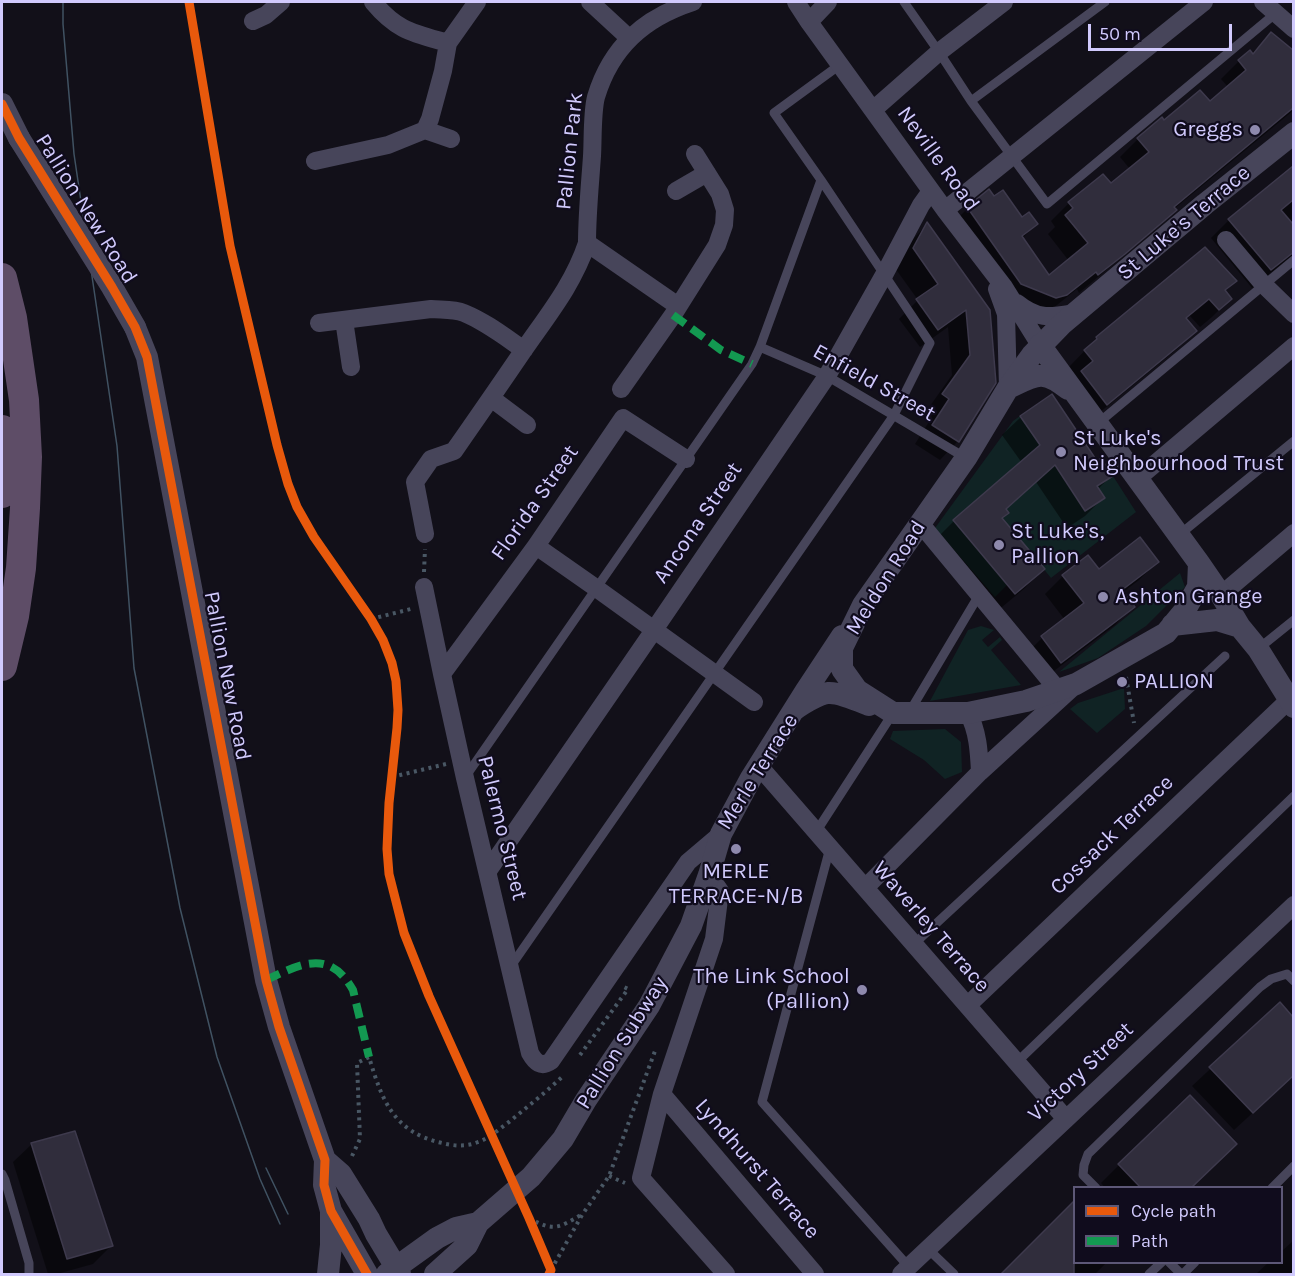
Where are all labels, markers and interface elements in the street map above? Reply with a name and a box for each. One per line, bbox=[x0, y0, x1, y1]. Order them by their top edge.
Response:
scale bar bbox=[1091, 12, 1235, 50]
text: 50 m bbox=[1099, 23, 1141, 45]
street label: Pallion Park bbox=[551, 91, 589, 211]
street label: Neville Road bbox=[891, 101, 985, 217]
place label: Greggs bbox=[1173, 117, 1243, 143]
marker: Greggs bbox=[1248, 123, 1262, 137]
street label: Pallion New Road bbox=[29, 129, 143, 289]
street label: St Luke's Terrace bbox=[1112, 160, 1256, 286]
street label: Enfield Street bbox=[808, 339, 940, 427]
place label: St Luke's Neighbourhood Trust bbox=[1073, 426, 1284, 478]
street label: Florida Street bbox=[485, 440, 585, 566]
marker: St Luke's Neighbourhood Trust bbox=[1054, 445, 1068, 459]
street label: Ancona Street bbox=[648, 457, 748, 589]
street label: Meldon Road bbox=[840, 516, 932, 640]
place label: St Luke's, Pallion bbox=[1011, 519, 1104, 570]
marker: St Luke's, Pallion bbox=[992, 538, 1006, 552]
place label: Ashton Grange bbox=[1115, 584, 1262, 610]
street label: Pallion New Road bbox=[198, 589, 256, 763]
marker: Ashton Grange bbox=[1096, 590, 1110, 604]
place label: PALLION bbox=[1134, 669, 1214, 695]
marker: PALLION bbox=[1115, 675, 1129, 689]
street label: Merle Terrace bbox=[712, 709, 804, 835]
street label: Palermo Street bbox=[471, 753, 533, 903]
street label: Cossack Terrace bbox=[1045, 770, 1179, 900]
marker: MERLE TERRACE-N/B bbox=[729, 842, 743, 856]
street label: Waverley Terrace bbox=[867, 856, 995, 998]
place label: MERLE TERRACE-N/B bbox=[669, 859, 803, 910]
place label: The Link School (Pallion) bbox=[693, 964, 850, 1016]
street label: Pallion Subway bbox=[571, 972, 673, 1114]
marker: The Link School (Pallion) bbox=[855, 983, 869, 997]
street label: Victory Street bbox=[1023, 1017, 1139, 1127]
street label: Lyndhurst Terrace bbox=[689, 1093, 825, 1245]
legend bbox=[1073, 1186, 1283, 1264]
text: Cycle path bbox=[1131, 1200, 1216, 1222]
text: Path bbox=[1131, 1230, 1169, 1252]

